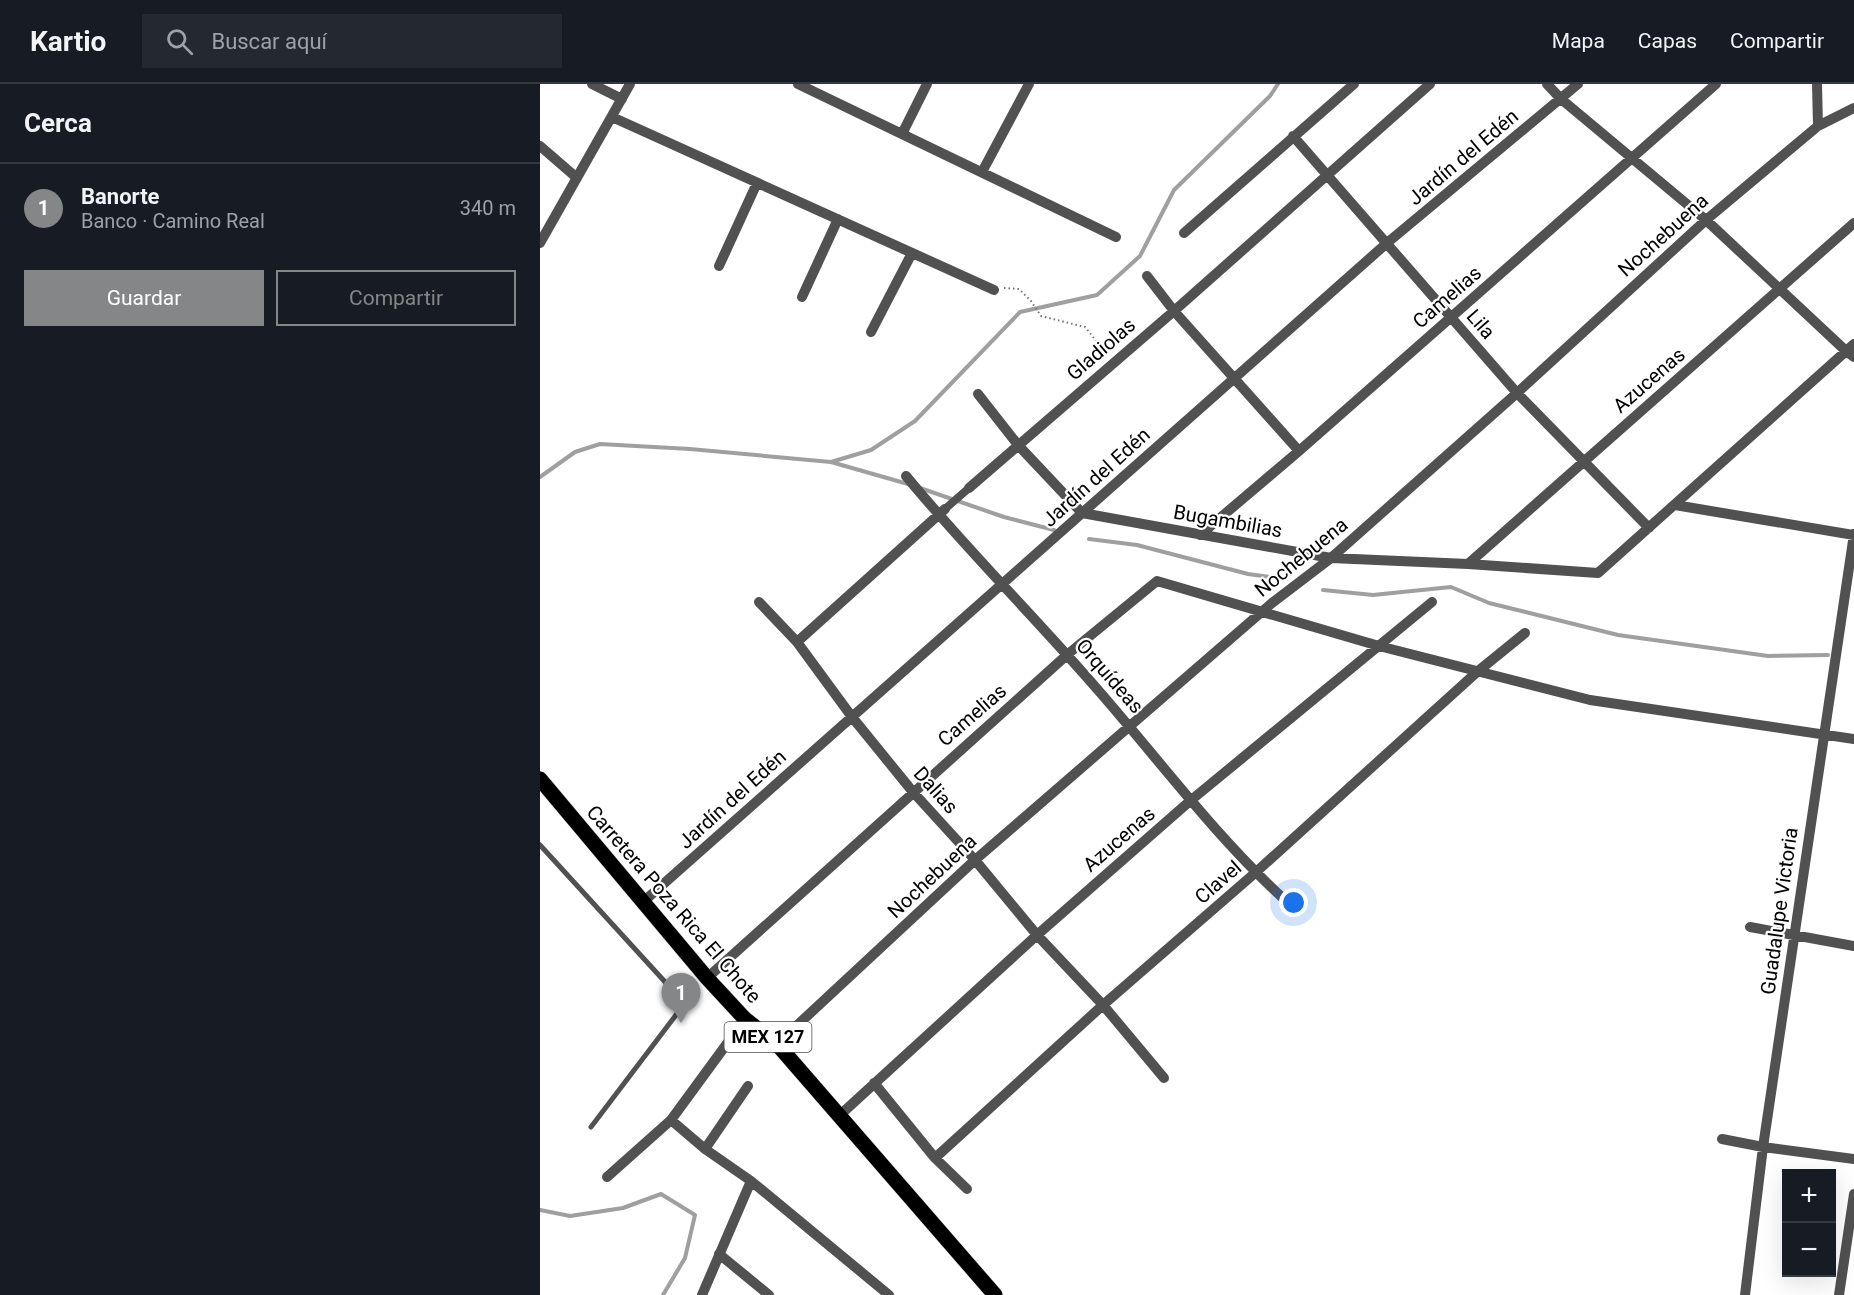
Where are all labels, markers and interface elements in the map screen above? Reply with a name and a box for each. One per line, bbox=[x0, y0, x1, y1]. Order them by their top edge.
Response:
search box bbox=[142, 14, 562, 68]
text: Kartio bbox=[30, 25, 106, 58]
icon: search bbox=[163, 25, 196, 58]
text: Buscar aquí bbox=[211, 29, 327, 54]
text: Mapa bbox=[1552, 29, 1605, 53]
text: Capas bbox=[1638, 29, 1697, 53]
text: Compartir bbox=[1730, 29, 1824, 53]
street label: Jardín del Edén bbox=[1403, 104, 1523, 210]
text: Cerca bbox=[24, 108, 92, 138]
text: Banorte bbox=[81, 184, 159, 209]
street label: Nochebuena bbox=[1613, 188, 1713, 282]
text: 1 bbox=[38, 196, 49, 220]
text: 340 m bbox=[460, 196, 516, 220]
text: Banco · Camino Real bbox=[81, 209, 265, 233]
street label: Camelias bbox=[1408, 261, 1486, 333]
button: Guardar bbox=[24, 270, 264, 326]
button: Compartir bbox=[276, 270, 516, 326]
street label: Lila bbox=[1462, 304, 1500, 344]
street label: Gladiolas bbox=[1062, 313, 1140, 385]
street label: Azucenas bbox=[1608, 342, 1690, 418]
street label: Jardín del Edén bbox=[1037, 422, 1155, 532]
street label: Bugambilias bbox=[1172, 500, 1284, 542]
street label: Nochebuena bbox=[1250, 512, 1352, 602]
street label: Orquídeas bbox=[1071, 634, 1149, 718]
street label: Camelias bbox=[933, 679, 1011, 751]
street label: Jardín del Edén bbox=[673, 744, 791, 854]
street label: Dalias bbox=[909, 762, 963, 818]
street label: Carretera Poza Rica El Chote bbox=[582, 800, 766, 1008]
street label: Azucenas bbox=[1078, 801, 1160, 877]
street label: Guadalupe Victoria bbox=[1755, 826, 1803, 996]
street label: Nochebuena bbox=[883, 829, 981, 923]
street label: Clavel bbox=[1190, 855, 1246, 909]
your location bbox=[1279, 888, 1308, 917]
pin: 1 bbox=[662, 974, 700, 1023]
road number: MEX 127 bbox=[724, 1022, 812, 1052]
map controls bbox=[1782, 1169, 1836, 1277]
button: + bbox=[1782, 1169, 1836, 1223]
button: − bbox=[1782, 1223, 1836, 1277]

